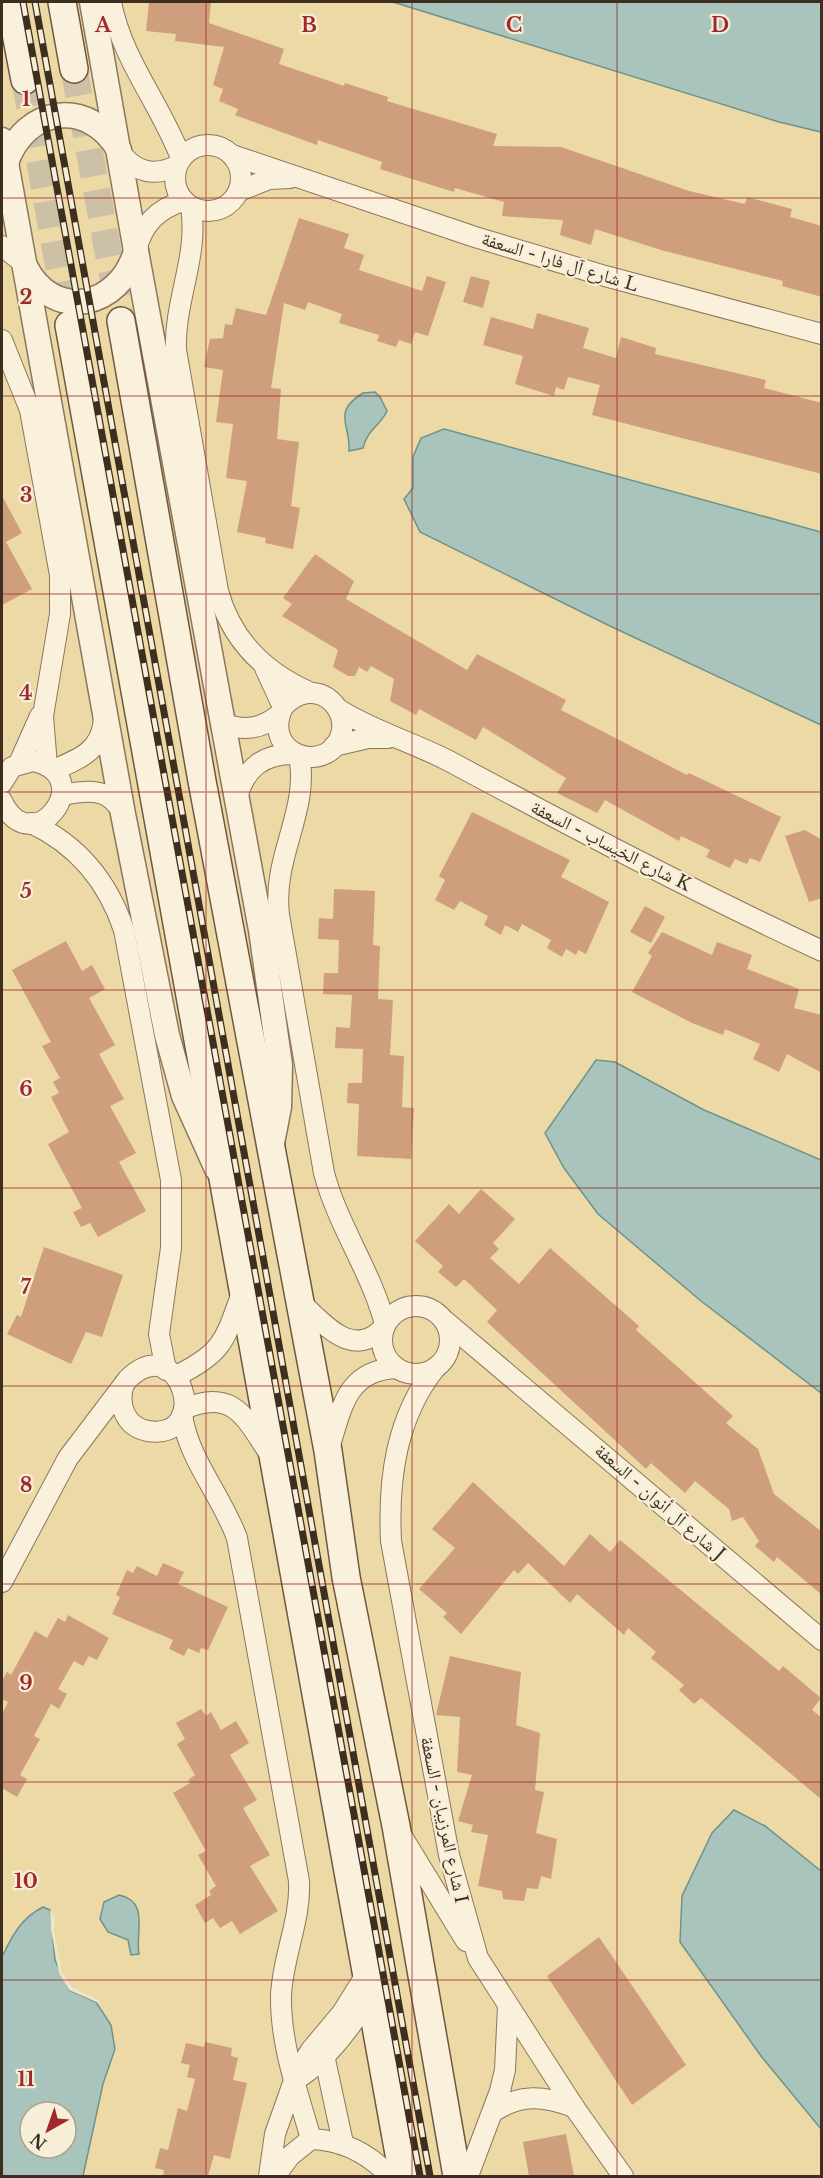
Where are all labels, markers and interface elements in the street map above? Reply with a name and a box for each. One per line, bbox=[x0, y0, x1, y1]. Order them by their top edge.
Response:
text: A bbox=[94, 13, 112, 37]
text: B bbox=[301, 13, 317, 37]
text: C bbox=[506, 13, 522, 37]
text: D bbox=[711, 13, 729, 37]
text: 1 bbox=[22, 87, 31, 111]
street label: شارع آل فارا - السعفة L bbox=[479, 228, 641, 296]
text: 2 bbox=[19, 285, 33, 309]
text: 3 bbox=[20, 483, 32, 507]
text: 4 bbox=[19, 681, 33, 705]
street label: شارع الخيساب - السعفة K bbox=[527, 796, 696, 896]
text: 5 bbox=[20, 879, 32, 903]
text: 6 bbox=[19, 1077, 33, 1101]
text: 7 bbox=[21, 1275, 32, 1299]
street label: شارع آل أنوان - السعفة J bbox=[590, 1439, 730, 1565]
text: 8 bbox=[20, 1473, 32, 1497]
text: 9 bbox=[19, 1671, 33, 1695]
street label: شارع المرزيبان - السعفة I bbox=[416, 1735, 472, 1905]
text: 10 bbox=[14, 1869, 38, 1893]
text: 11 bbox=[17, 2067, 35, 2091]
north arrow bbox=[18, 2100, 78, 2160]
text: N bbox=[26, 2129, 51, 2154]

